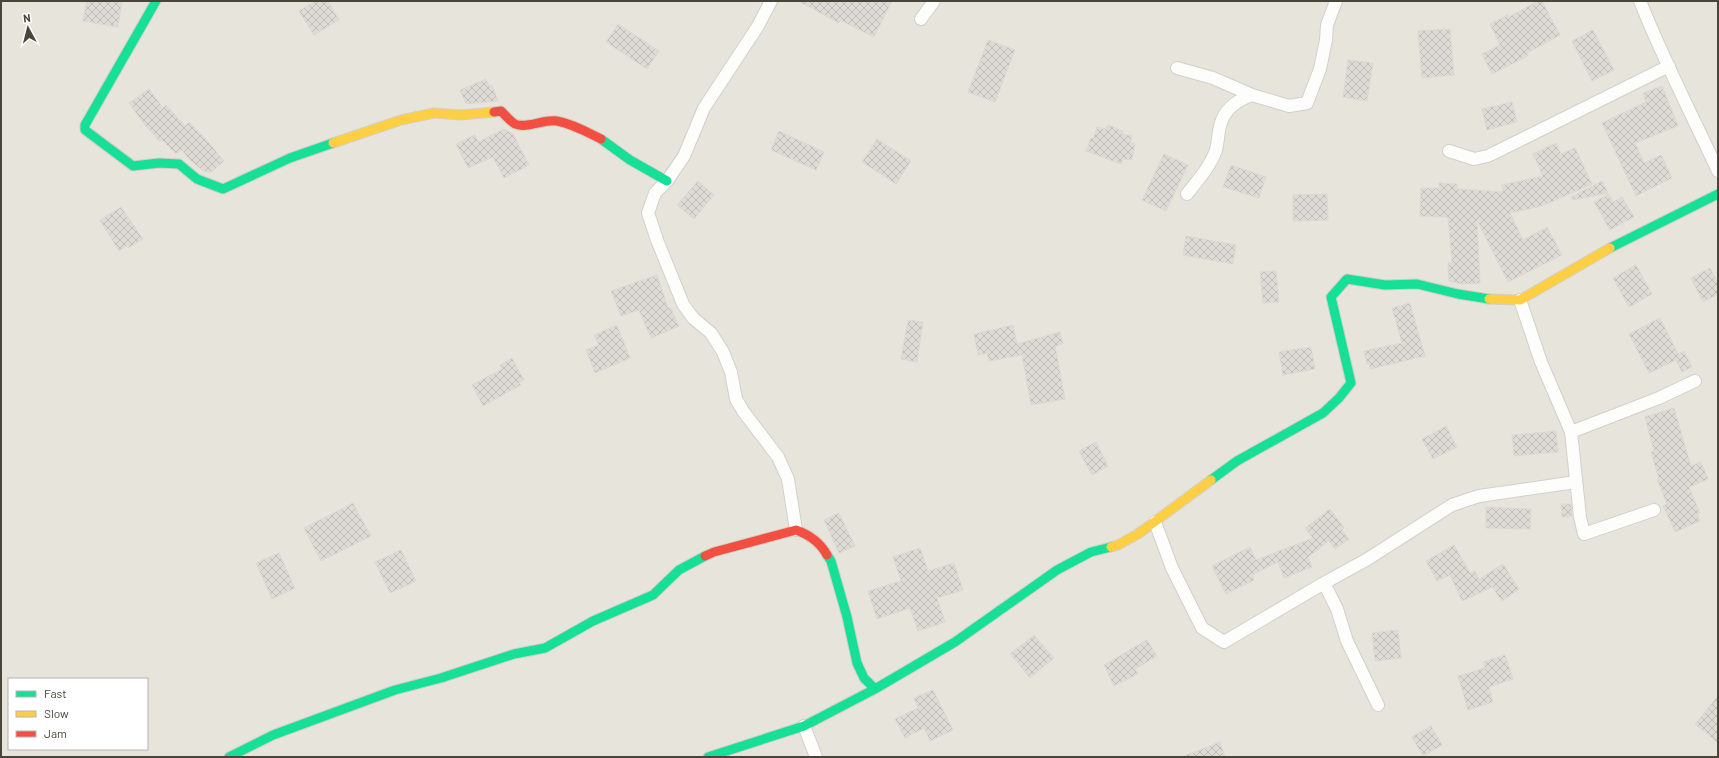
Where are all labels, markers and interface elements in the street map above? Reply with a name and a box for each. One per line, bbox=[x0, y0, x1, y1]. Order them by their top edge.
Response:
north arrow bbox=[8, 8, 48, 48]
text: N bbox=[22, 11, 31, 24]
legend bbox=[8, 678, 148, 750]
text: Fast bbox=[44, 686, 67, 700]
text: Slow bbox=[44, 706, 69, 720]
text: Jam bbox=[44, 726, 67, 740]

